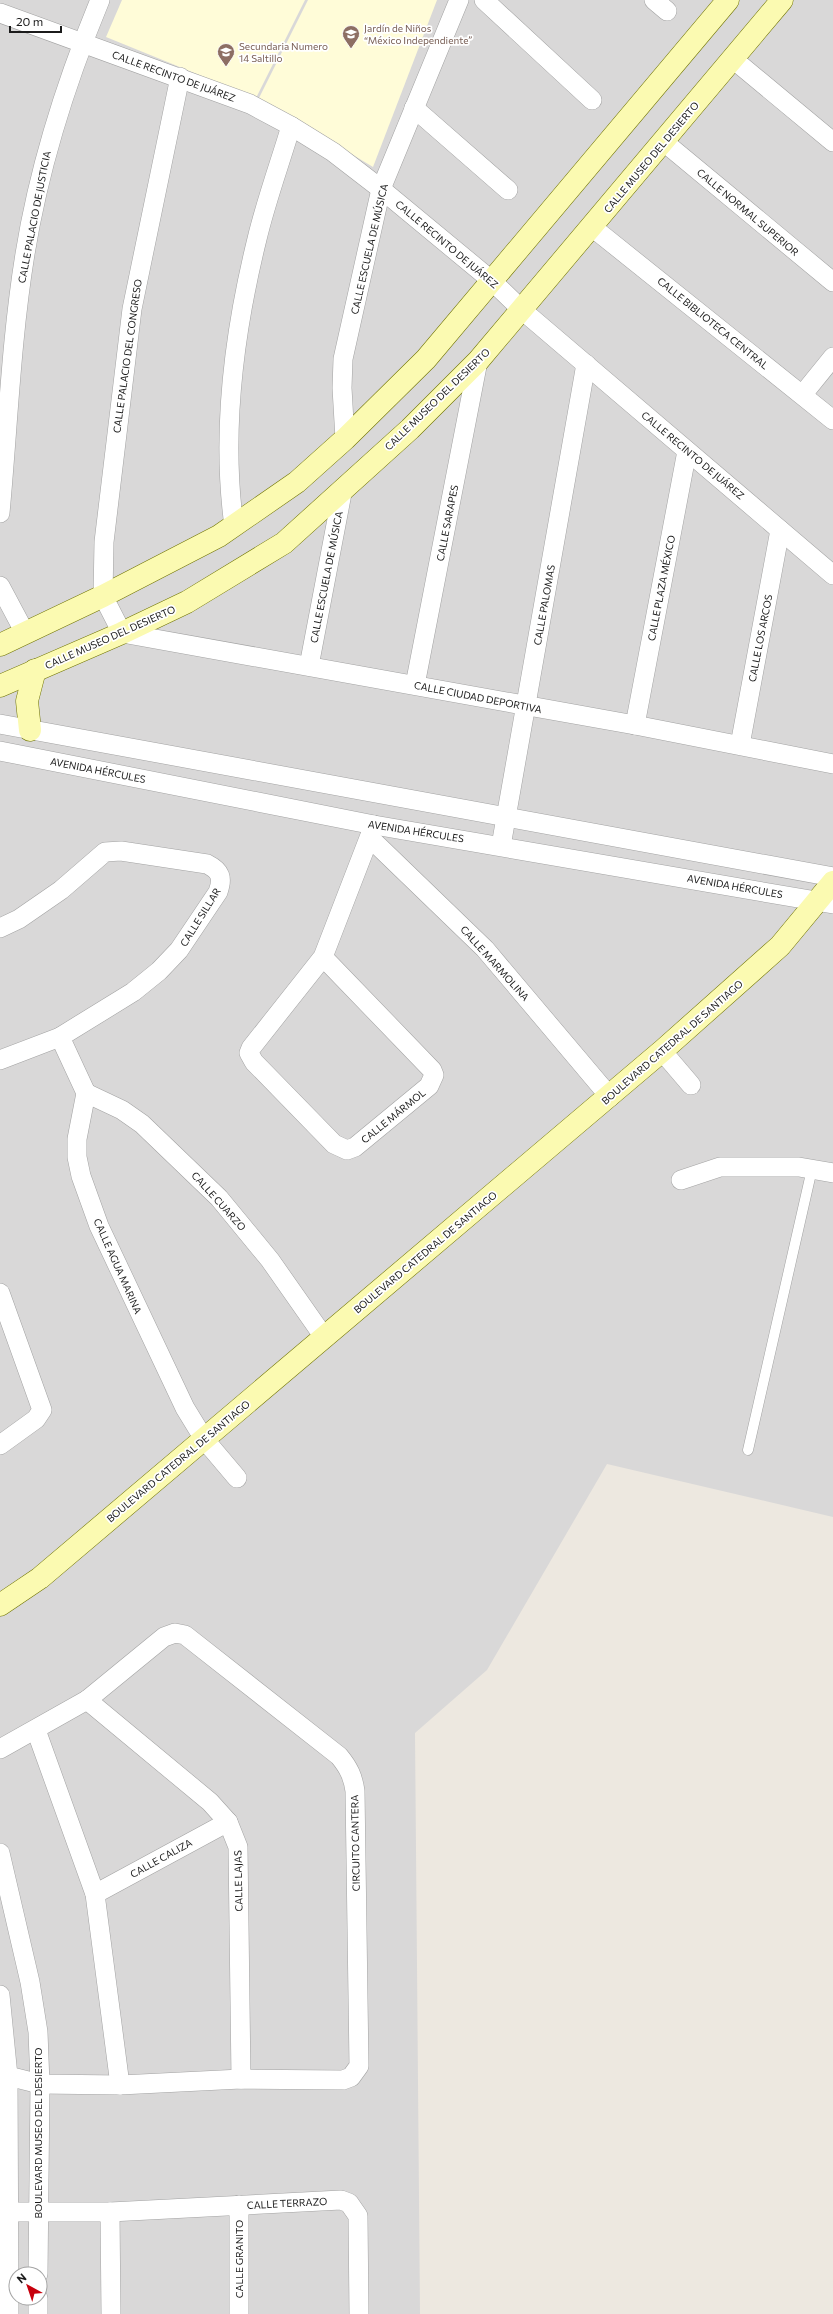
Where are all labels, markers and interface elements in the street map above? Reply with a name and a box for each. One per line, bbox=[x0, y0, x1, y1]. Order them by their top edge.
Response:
scale bar bbox=[10, 8, 61, 34]
text: 20 m bbox=[16, 14, 43, 28]
place label: Jardín de Niños “México Independiente” bbox=[364, 22, 472, 46]
school or university icon: Jardín de Niños “México Independiente” bbox=[341, 24, 361, 49]
place label: Secundaria Numero 14 Saltillo bbox=[239, 40, 328, 64]
school or university icon: Secundaria Numero 14 Saltillo bbox=[216, 42, 236, 67]
street label: CALLE RECINTO DE JUÁREZ bbox=[111, 48, 238, 104]
street label: CALLE MUSEO DEL DESIERTO bbox=[601, 99, 701, 215]
street label: CALLE PALACIO DE JUSTICIA bbox=[15, 150, 53, 284]
street label: CALLE NORMAL SUPERIOR bbox=[695, 166, 802, 258]
street label: CALLE ESCUELA DE MÚSICA bbox=[348, 182, 390, 316]
street label: CALLE RECINTO DE JUÁREZ bbox=[393, 197, 501, 291]
street label: CALLE BIBLIOTECA CENTRAL bbox=[655, 275, 771, 372]
street label: CALLE PALACIO DEL CONGRESO bbox=[110, 278, 144, 434]
street label: CALLE MUSEO DEL DESIERTO bbox=[382, 346, 492, 452]
street label: CALLE RECINTO DE JUÁREZ bbox=[639, 408, 747, 502]
street label: CALLE SARAPES bbox=[434, 484, 460, 562]
street label: CALLE ESCUELA DE MÚSICA bbox=[307, 510, 345, 644]
street label: CALLE PLAZA MÉXICO bbox=[645, 534, 677, 642]
street label: CALLE PALOMAS bbox=[531, 564, 557, 646]
street label: CALLE LOS ARCOS bbox=[746, 593, 774, 683]
street label: CALLE MUSEO DEL DESIERTO bbox=[43, 603, 177, 671]
street label: CALLE CIUDAD DEPORTIVA bbox=[413, 679, 543, 715]
street label: AVENIDA HÉRCULES bbox=[49, 755, 147, 785]
street label: AVENIDA HÉRCULES bbox=[367, 817, 465, 845]
street label: AVENIDA HÉRCULES bbox=[686, 872, 784, 900]
street label: CALLE SILLAR bbox=[177, 885, 223, 948]
street label: CALLE MARMOLINA bbox=[458, 923, 532, 1003]
street label: BOULEVARD CATEDRAL DE SANTIAGO bbox=[599, 977, 745, 1107]
street label: CALLE MÁRMOL bbox=[358, 1086, 428, 1146]
street label: CALLE CUARZO bbox=[189, 1169, 249, 1233]
street label: BOULEVARD CATEDRAL DE SANTIAGO bbox=[351, 1189, 499, 1315]
street label: CALLE AGUA MARINA bbox=[92, 1216, 145, 1316]
street label: BOULEVARD CATEDRAL DE SANTIAGO bbox=[104, 1398, 252, 1524]
street label: CIRCUITO CANTERA bbox=[348, 1795, 362, 1891]
street label: CALLE CALIZA bbox=[128, 1836, 194, 1880]
street label: CALLE LAJAS bbox=[231, 1850, 245, 1912]
street label: BOULEVARD MUSEO DEL DESIERTO bbox=[32, 2048, 44, 2218]
street label: CALLE TERRAZO bbox=[247, 2195, 327, 2211]
street label: CALLE GRANITO bbox=[233, 2220, 245, 2298]
north arrow bbox=[8, 2266, 48, 2306]
text: N bbox=[14, 2270, 29, 2286]

